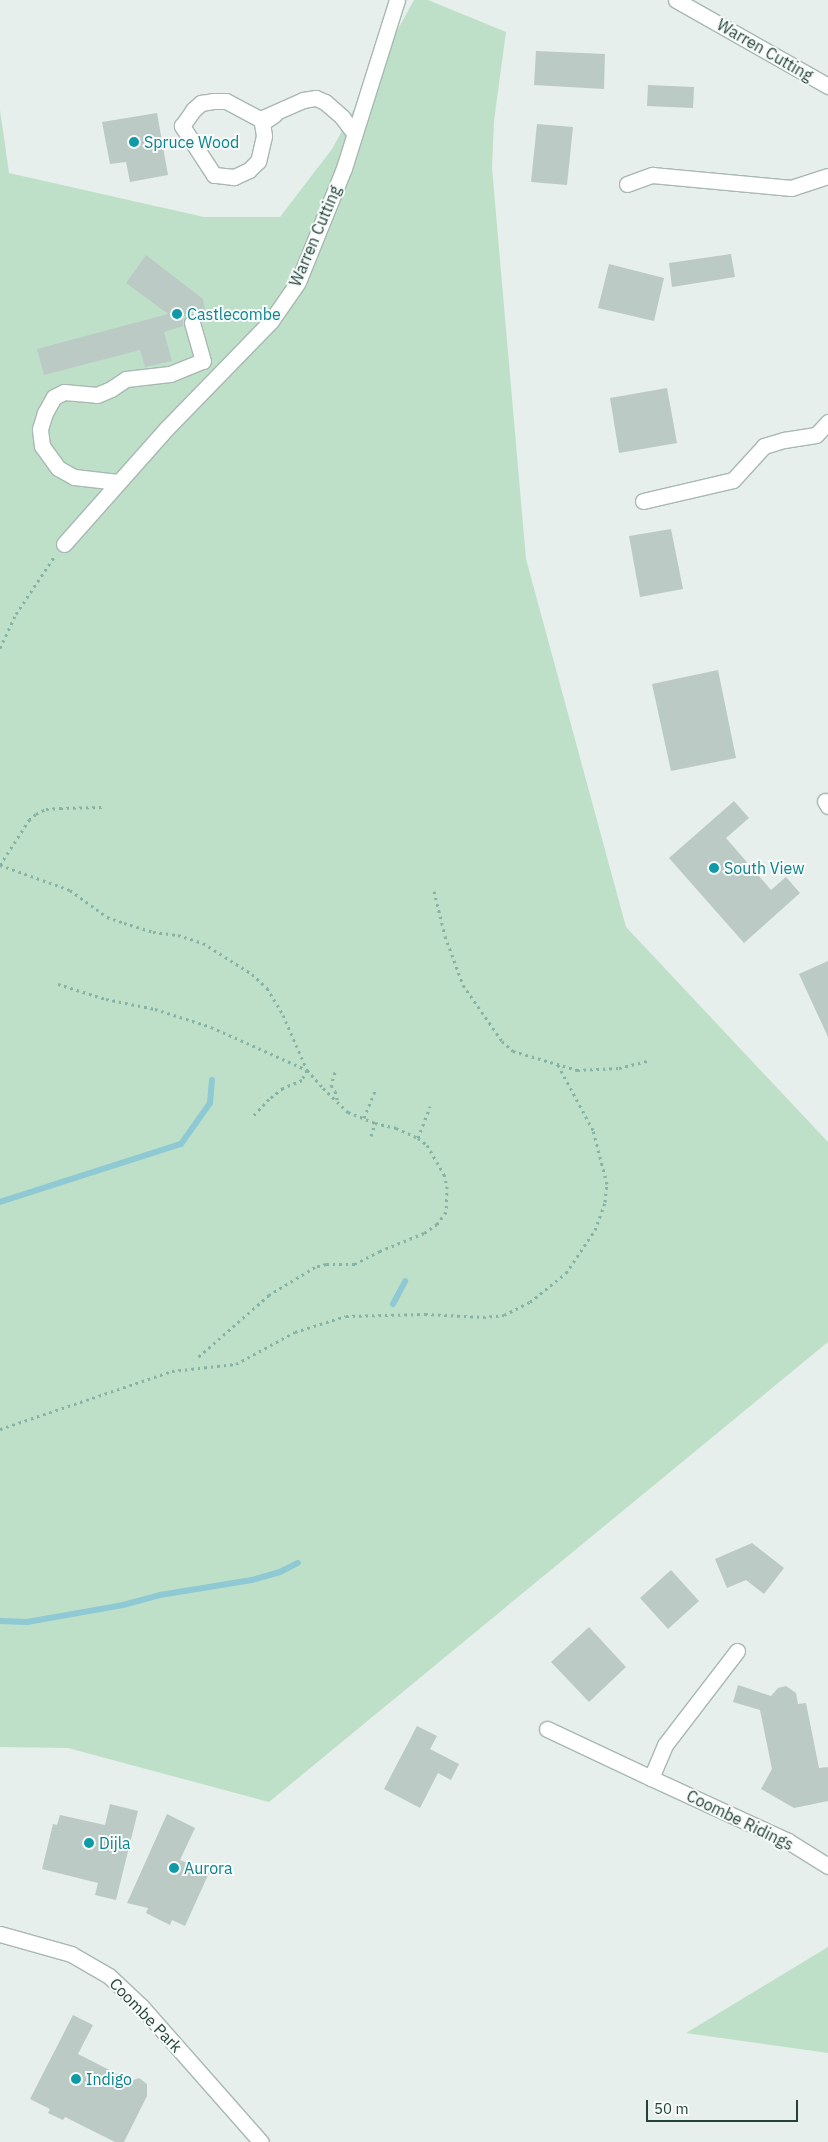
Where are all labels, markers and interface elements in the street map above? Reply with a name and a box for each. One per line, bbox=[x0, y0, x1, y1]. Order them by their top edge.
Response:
street label: Warren Cutting bbox=[714, 15, 816, 85]
place label: Spruce Wood bbox=[144, 132, 239, 152]
marker: Spruce Wood bbox=[128, 136, 140, 148]
street label: Warren Cutting bbox=[285, 183, 345, 289]
place label: Castlecombe bbox=[187, 304, 281, 324]
marker: Castlecombe bbox=[171, 308, 183, 320]
place label: South View bbox=[724, 858, 805, 878]
marker: South View bbox=[708, 862, 720, 874]
street label: Coombe Ridings bbox=[683, 1786, 797, 1854]
place label: Dijla bbox=[99, 1833, 131, 1853]
marker: Dijla bbox=[83, 1837, 95, 1849]
place label: Aurora bbox=[184, 1858, 232, 1878]
marker: Aurora bbox=[168, 1862, 180, 1874]
street label: Coombe Park bbox=[106, 1974, 186, 2056]
place label: Indigo bbox=[86, 2069, 132, 2089]
marker: Indigo bbox=[70, 2073, 82, 2085]
scale bar bbox=[648, 2090, 800, 2122]
text: 50 m bbox=[654, 2099, 689, 2118]

